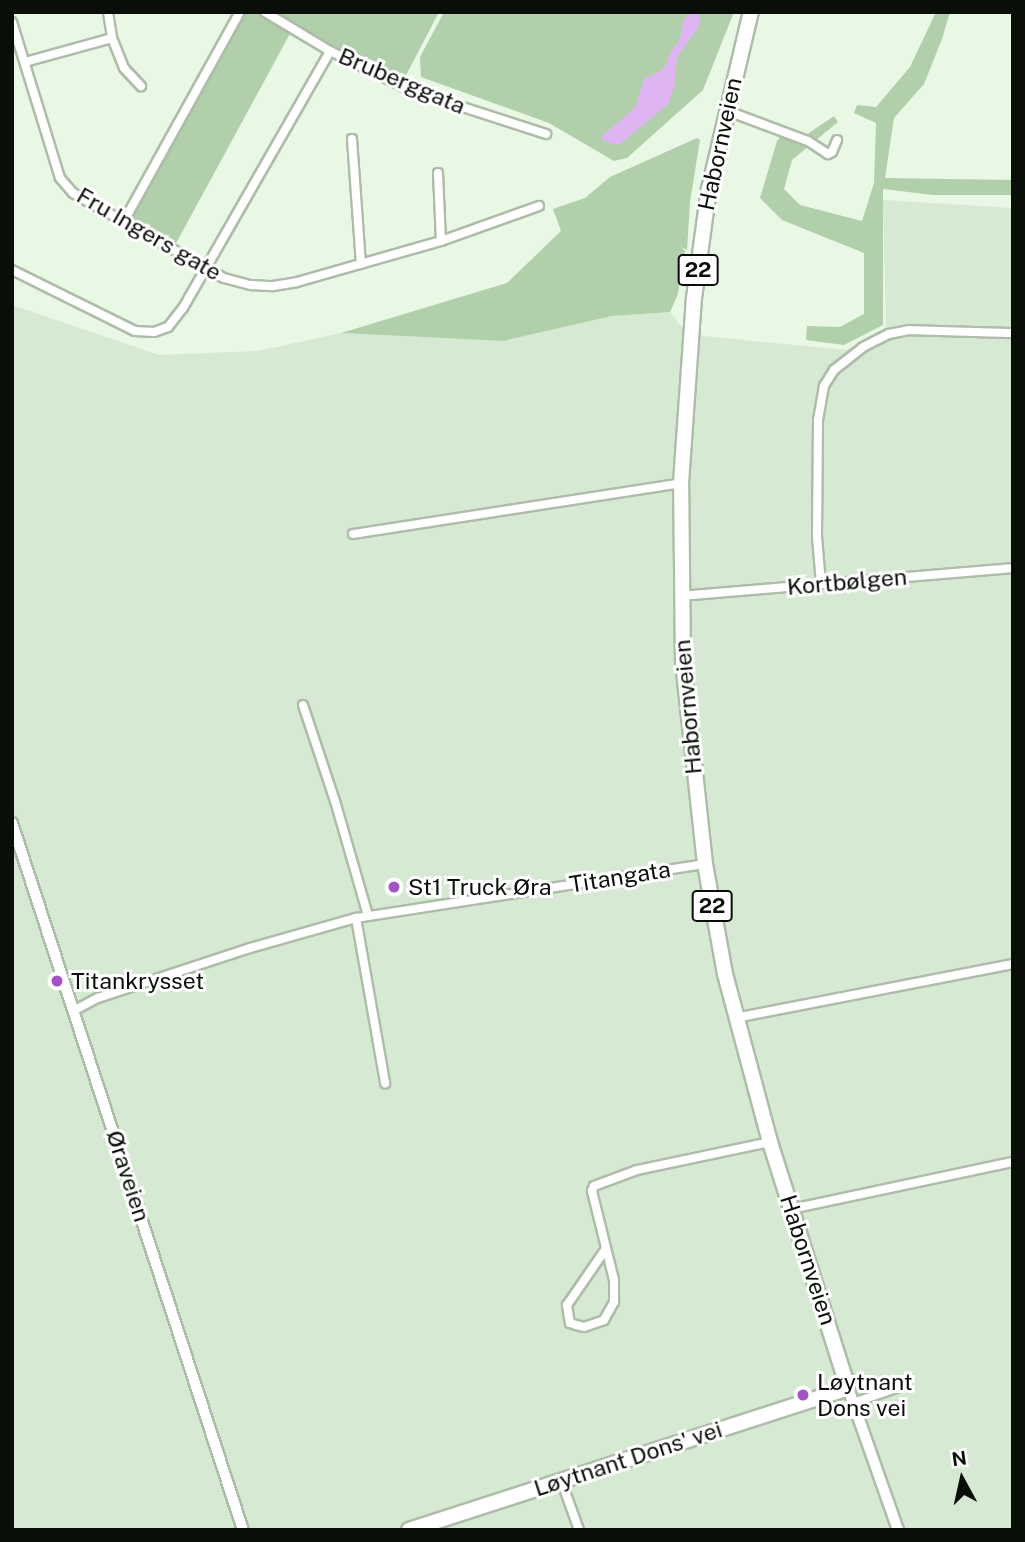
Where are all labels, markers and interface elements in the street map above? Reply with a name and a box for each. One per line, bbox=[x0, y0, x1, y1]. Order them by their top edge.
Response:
street label: Bruberggata bbox=[334, 42, 470, 120]
street label: Habornveien bbox=[692, 75, 748, 213]
street label: Fru Ingers gate bbox=[72, 181, 226, 287]
road number: 22 bbox=[677, 252, 719, 288]
street label: Kortbølgen bbox=[786, 563, 908, 601]
street label: Habornveien bbox=[668, 638, 708, 776]
street label: Titangata bbox=[567, 855, 673, 899]
place label: St1 Truck Øra bbox=[408, 873, 552, 901]
marker: St1 Truck Øra bbox=[386, 879, 402, 895]
road number: 22 bbox=[691, 888, 733, 923]
place label: Titankrysset bbox=[71, 967, 204, 995]
marker: Titankrysset bbox=[49, 973, 65, 989]
street label: Øraveien bbox=[100, 1127, 156, 1225]
street label: Habornveien bbox=[774, 1191, 842, 1329]
place label: Løytnant Dons vei bbox=[817, 1368, 913, 1422]
marker: Løytnant Dons vei bbox=[795, 1387, 811, 1403]
street label: Løytnant Dons' vei bbox=[530, 1416, 726, 1502]
north arrow bbox=[927, 1444, 997, 1514]
text: N bbox=[950, 1446, 968, 1470]

